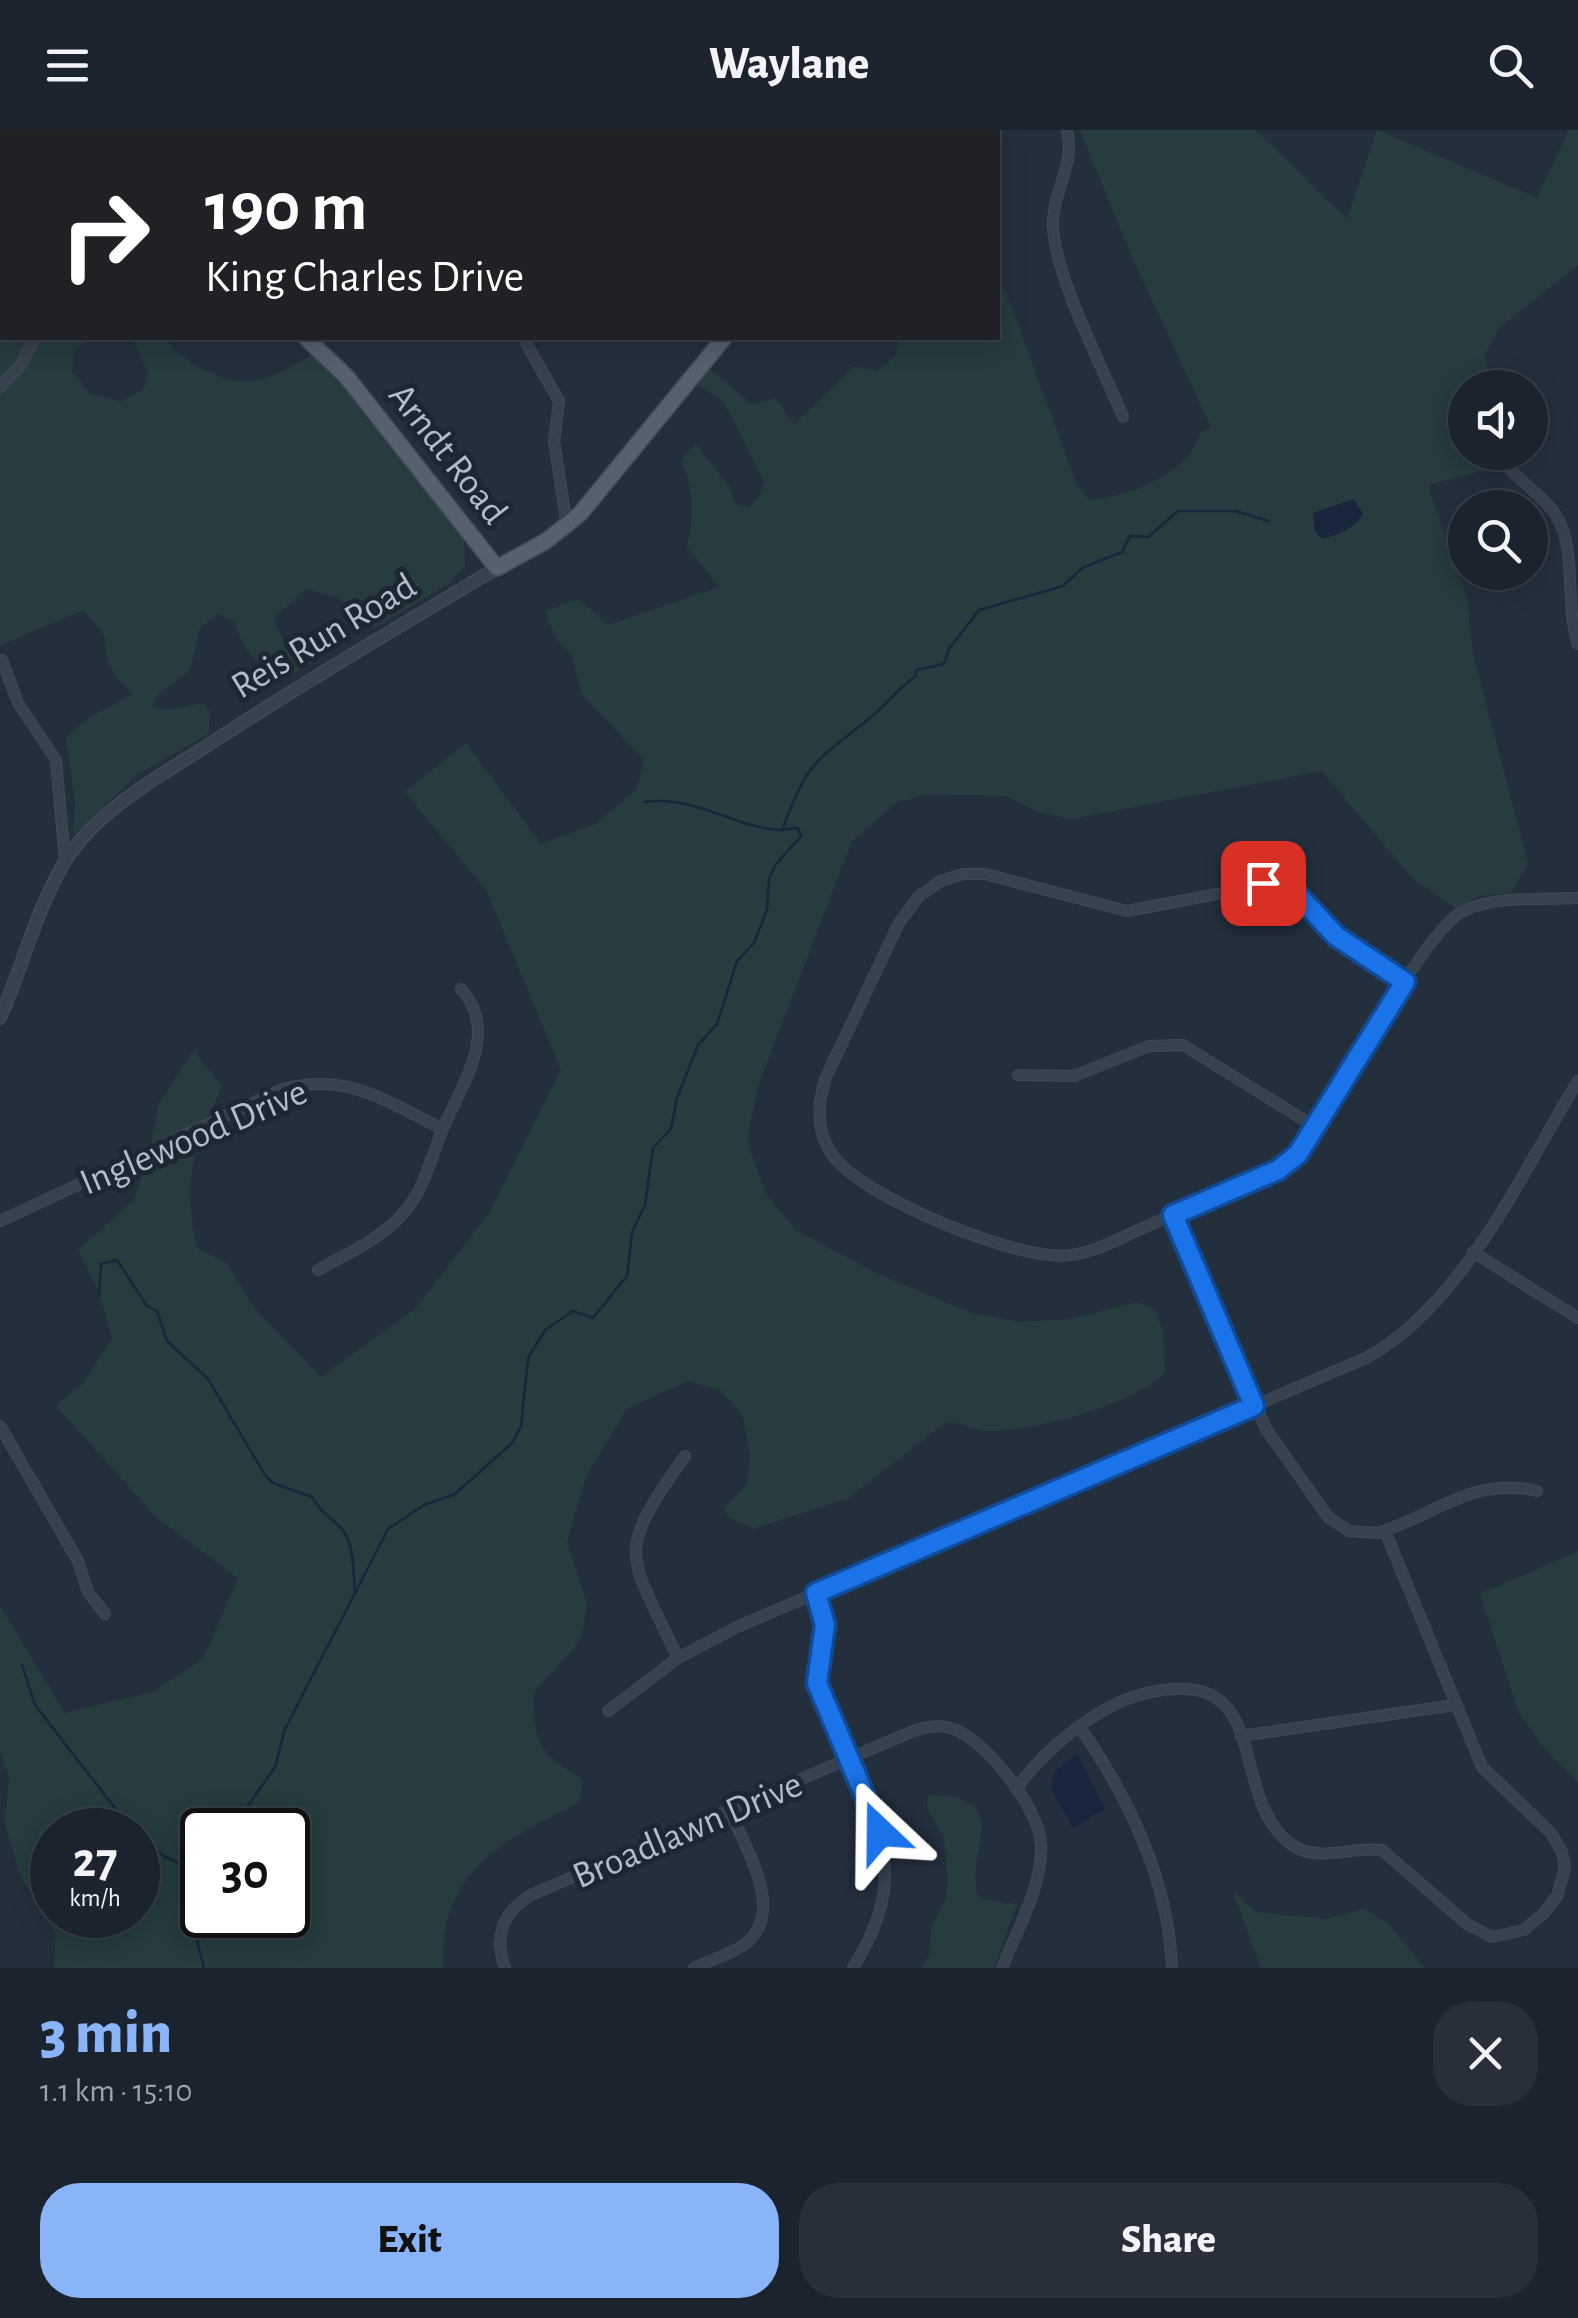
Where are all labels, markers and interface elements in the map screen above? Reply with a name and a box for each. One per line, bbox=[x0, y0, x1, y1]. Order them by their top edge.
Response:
icon: menu bbox=[40, 38, 95, 93]
icon: search bbox=[1483, 38, 1538, 93]
text: Waylane bbox=[709, 42, 869, 87]
icon: right bbox=[40, 170, 170, 300]
text: 190 m bbox=[205, 173, 368, 243]
text: King Charles Drive bbox=[205, 255, 524, 300]
map controls bbox=[1448, 370, 1548, 590]
button: sound bbox=[1448, 370, 1548, 470]
street label: Arndt Road bbox=[381, 377, 514, 532]
button: search bbox=[1448, 490, 1548, 590]
street label: Reis Run Road bbox=[225, 567, 423, 706]
pin bbox=[1221, 841, 1306, 926]
icon: arrive bbox=[1236, 856, 1291, 911]
street label: Inglewood Drive bbox=[75, 1073, 313, 1203]
street label: Broadlawn Drive bbox=[568, 1765, 808, 1896]
position arrow bbox=[828, 1780, 932, 1884]
speed limit sign: 30 bbox=[180, 1808, 310, 1938]
text: 27 bbox=[72, 1836, 118, 1886]
text: km/h bbox=[69, 1886, 121, 1911]
button: close bbox=[1433, 2001, 1538, 2106]
text: 3 min bbox=[40, 2004, 172, 2064]
text: 1.1 km · 15:10 bbox=[40, 2075, 192, 2107]
button: Exit bbox=[40, 2183, 779, 2298]
button: Share bbox=[799, 2183, 1538, 2298]

